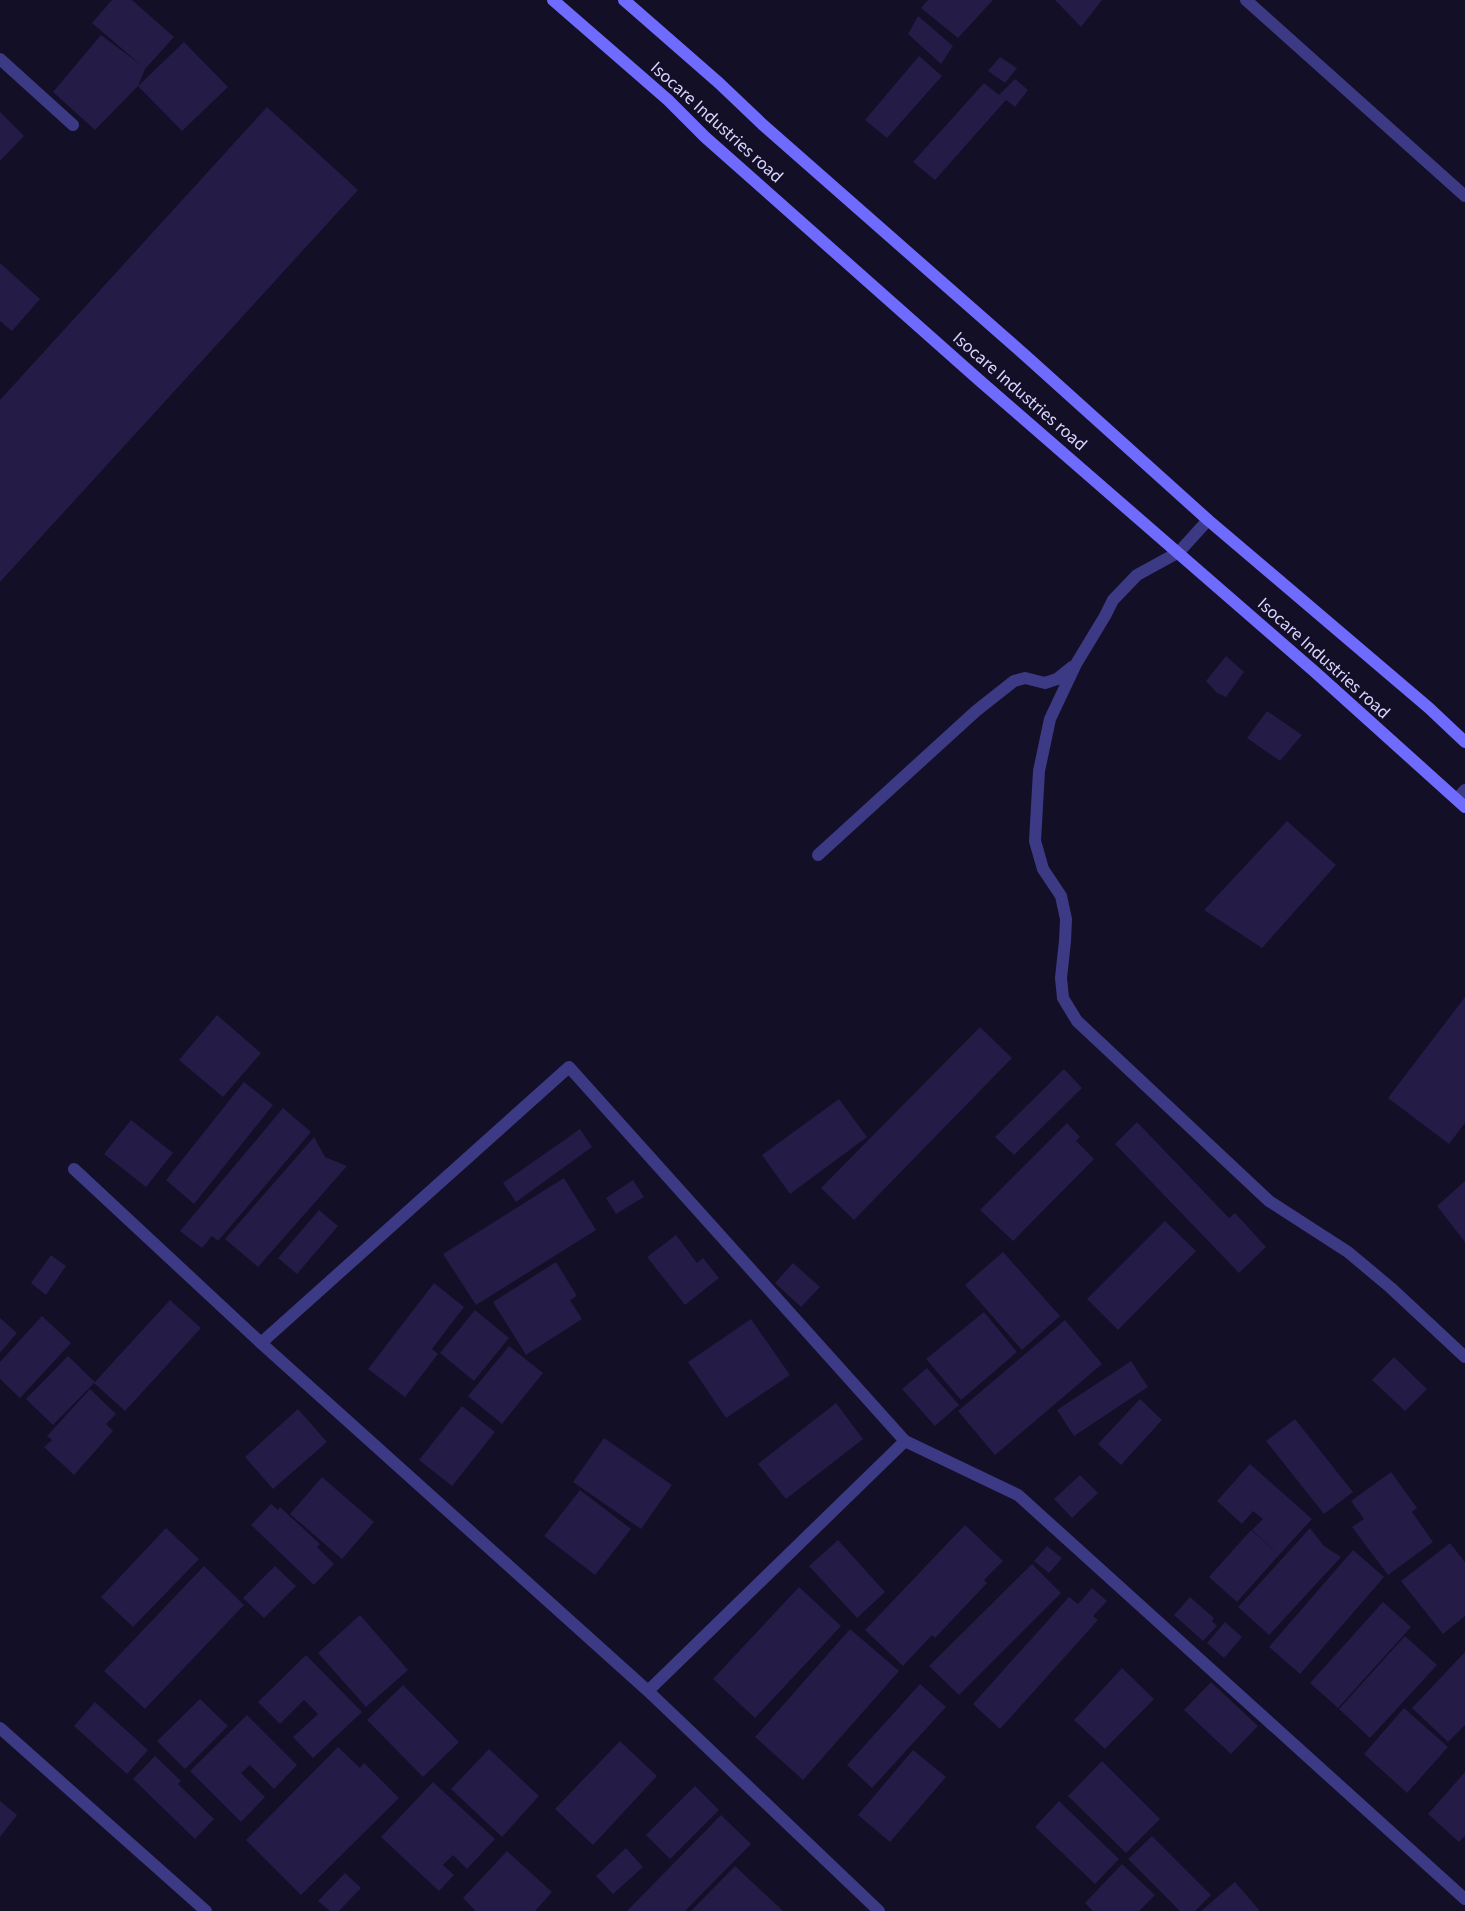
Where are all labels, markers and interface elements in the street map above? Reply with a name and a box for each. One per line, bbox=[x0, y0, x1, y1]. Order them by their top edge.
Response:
street label: Isocare Industries road bbox=[645, 56, 788, 189]
street label: Isocare Industries road bbox=[947, 326, 1092, 457]
street label: Isocare Industries road bbox=[1252, 592, 1395, 725]

